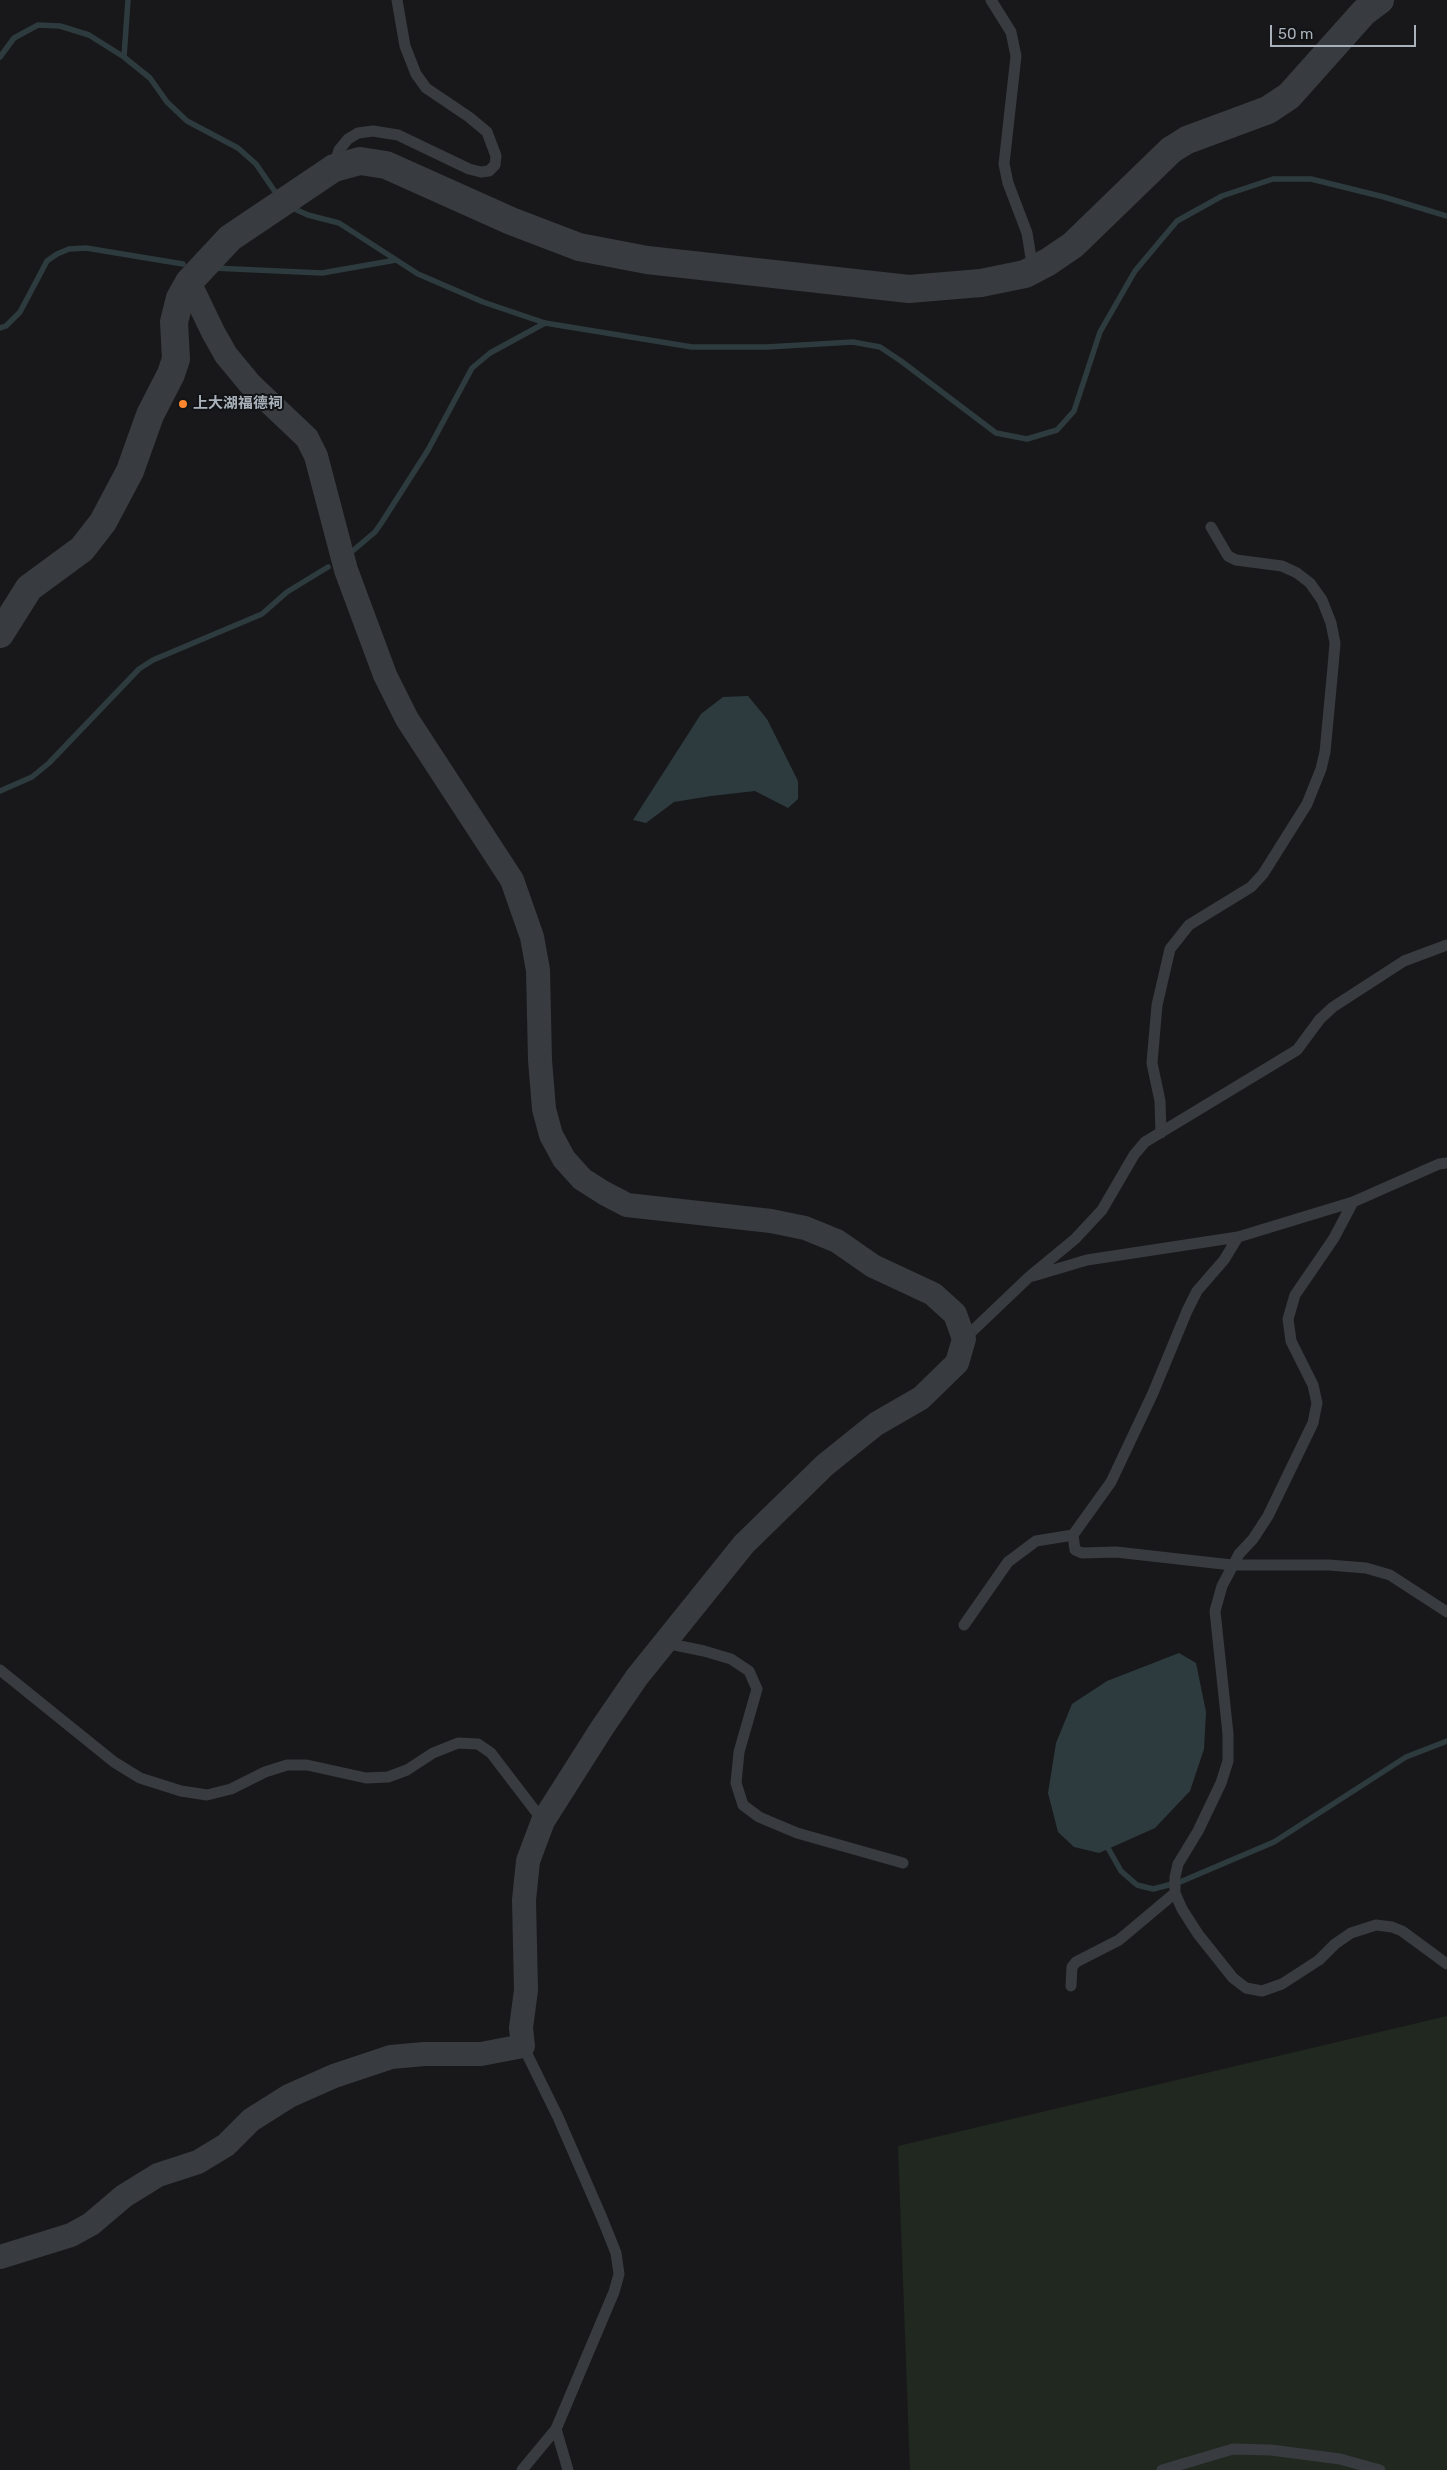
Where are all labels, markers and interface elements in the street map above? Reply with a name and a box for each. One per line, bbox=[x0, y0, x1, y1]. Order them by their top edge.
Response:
scale bar bbox=[1272, 15, 1418, 47]
text: 50 m bbox=[1278, 25, 1313, 43]
place label: 上大湖福德祠 bbox=[193, 395, 283, 413]
marker: 上大湖福德祠 bbox=[177, 398, 189, 410]

